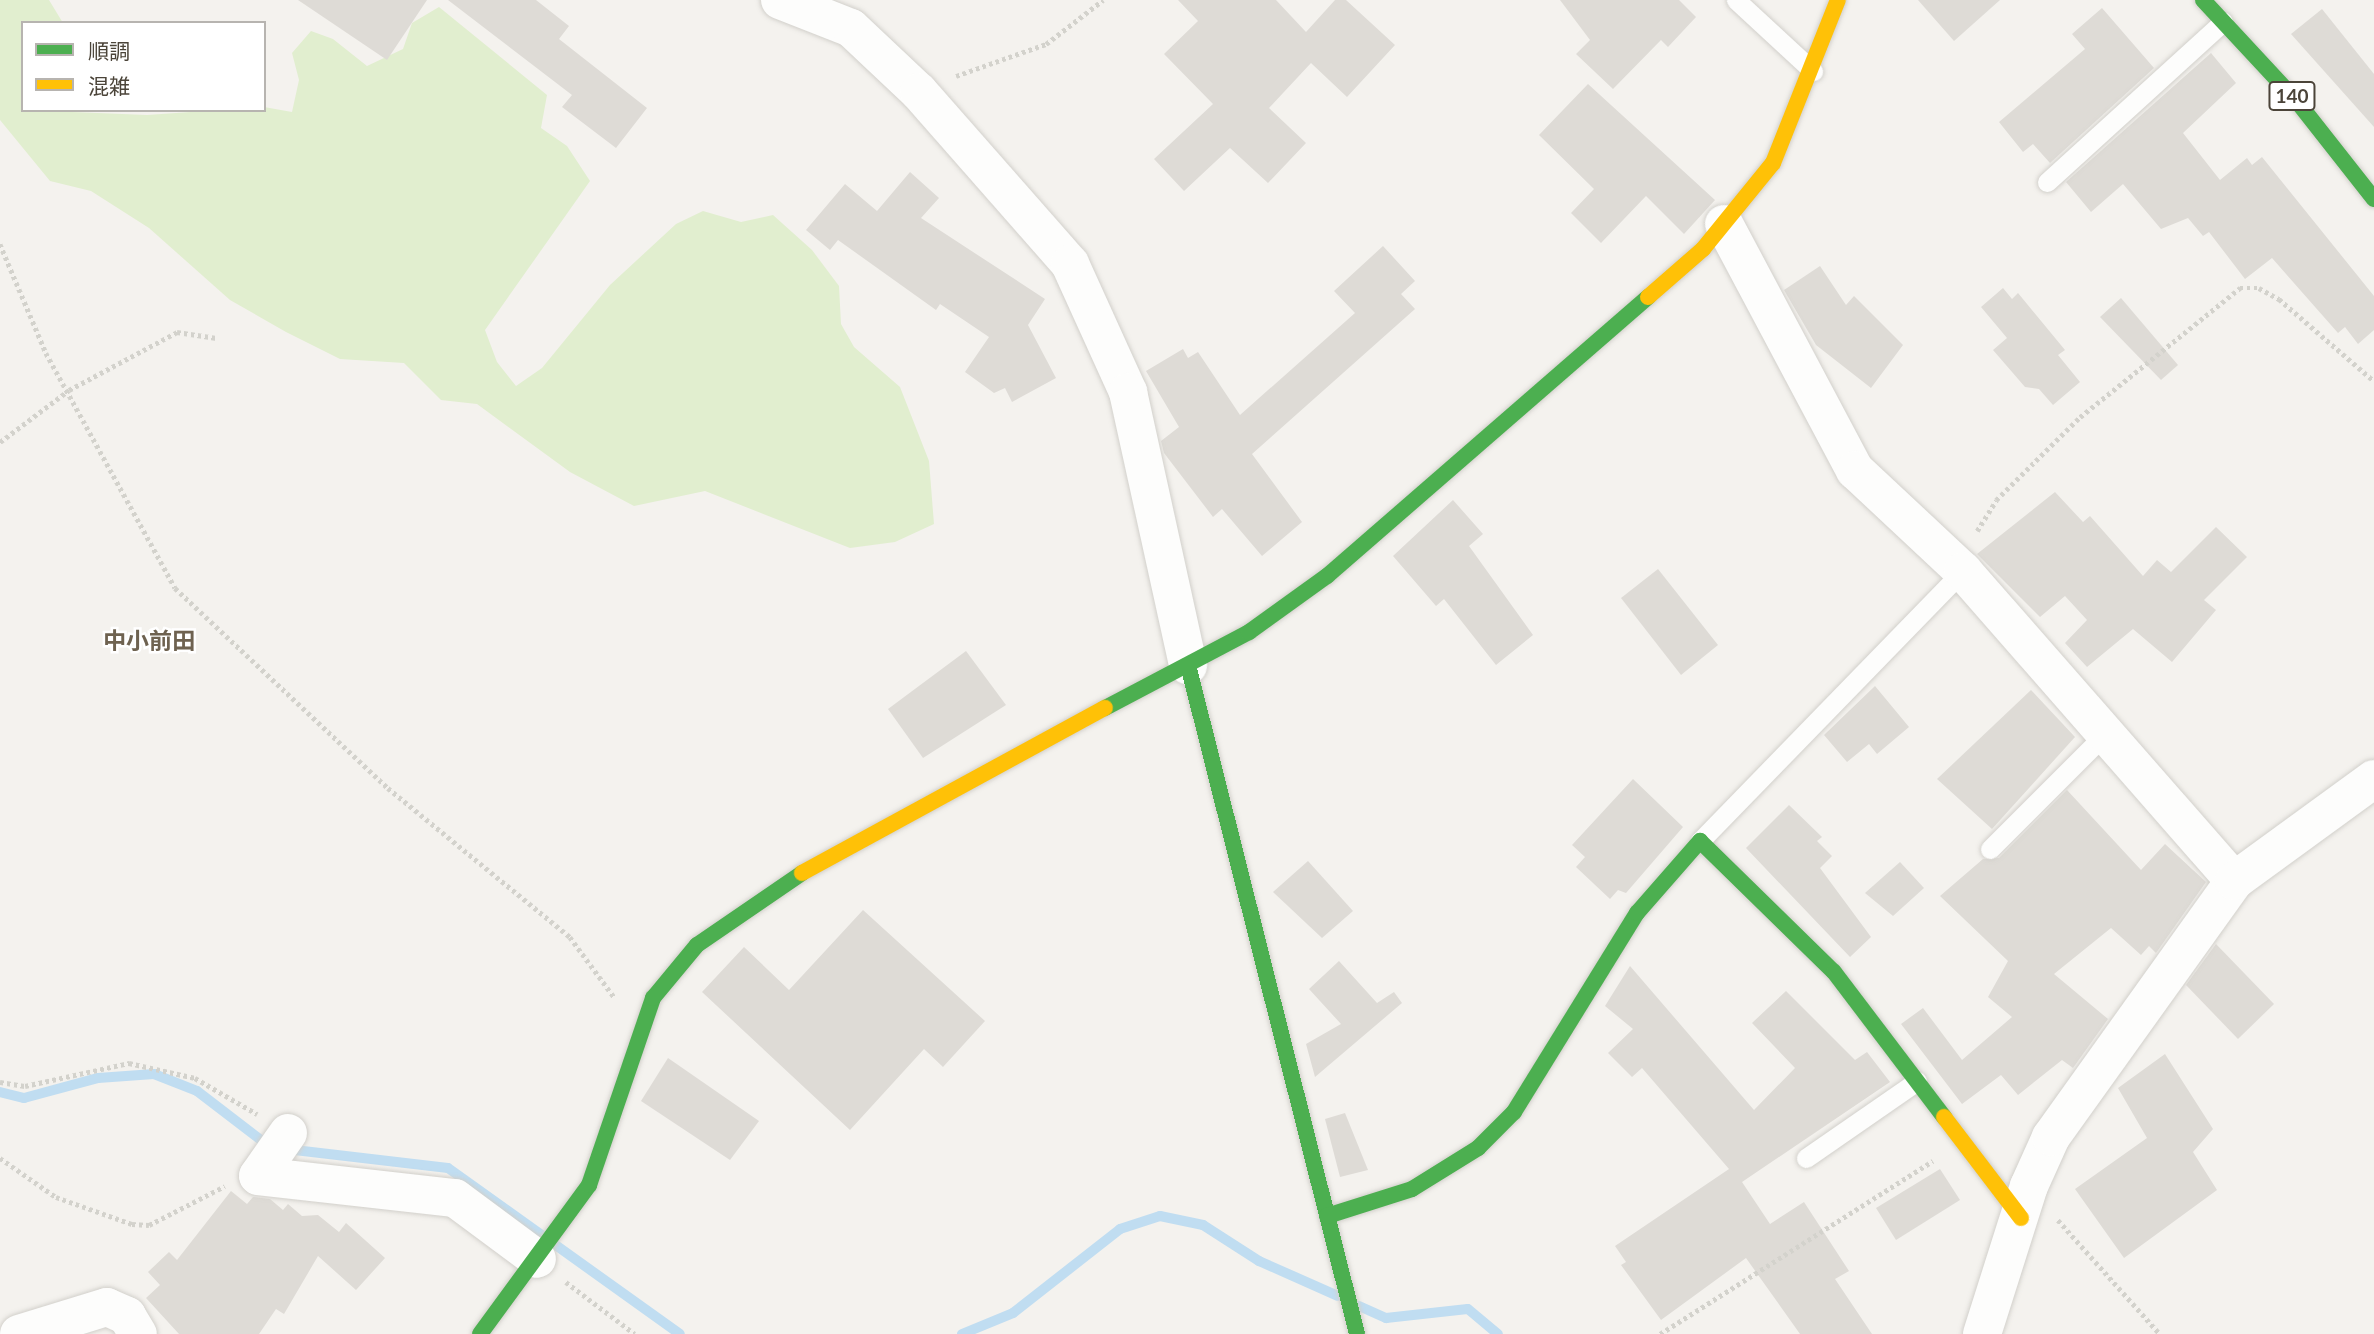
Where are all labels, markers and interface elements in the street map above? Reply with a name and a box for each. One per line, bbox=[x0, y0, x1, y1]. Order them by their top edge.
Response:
legend bbox=[21, 21, 266, 112]
text: 順調 bbox=[88, 38, 130, 63]
text: 混雑 bbox=[88, 73, 130, 98]
road number: 140 bbox=[2268, 80, 2316, 111]
district label: 中小前田 bbox=[103, 626, 195, 654]

